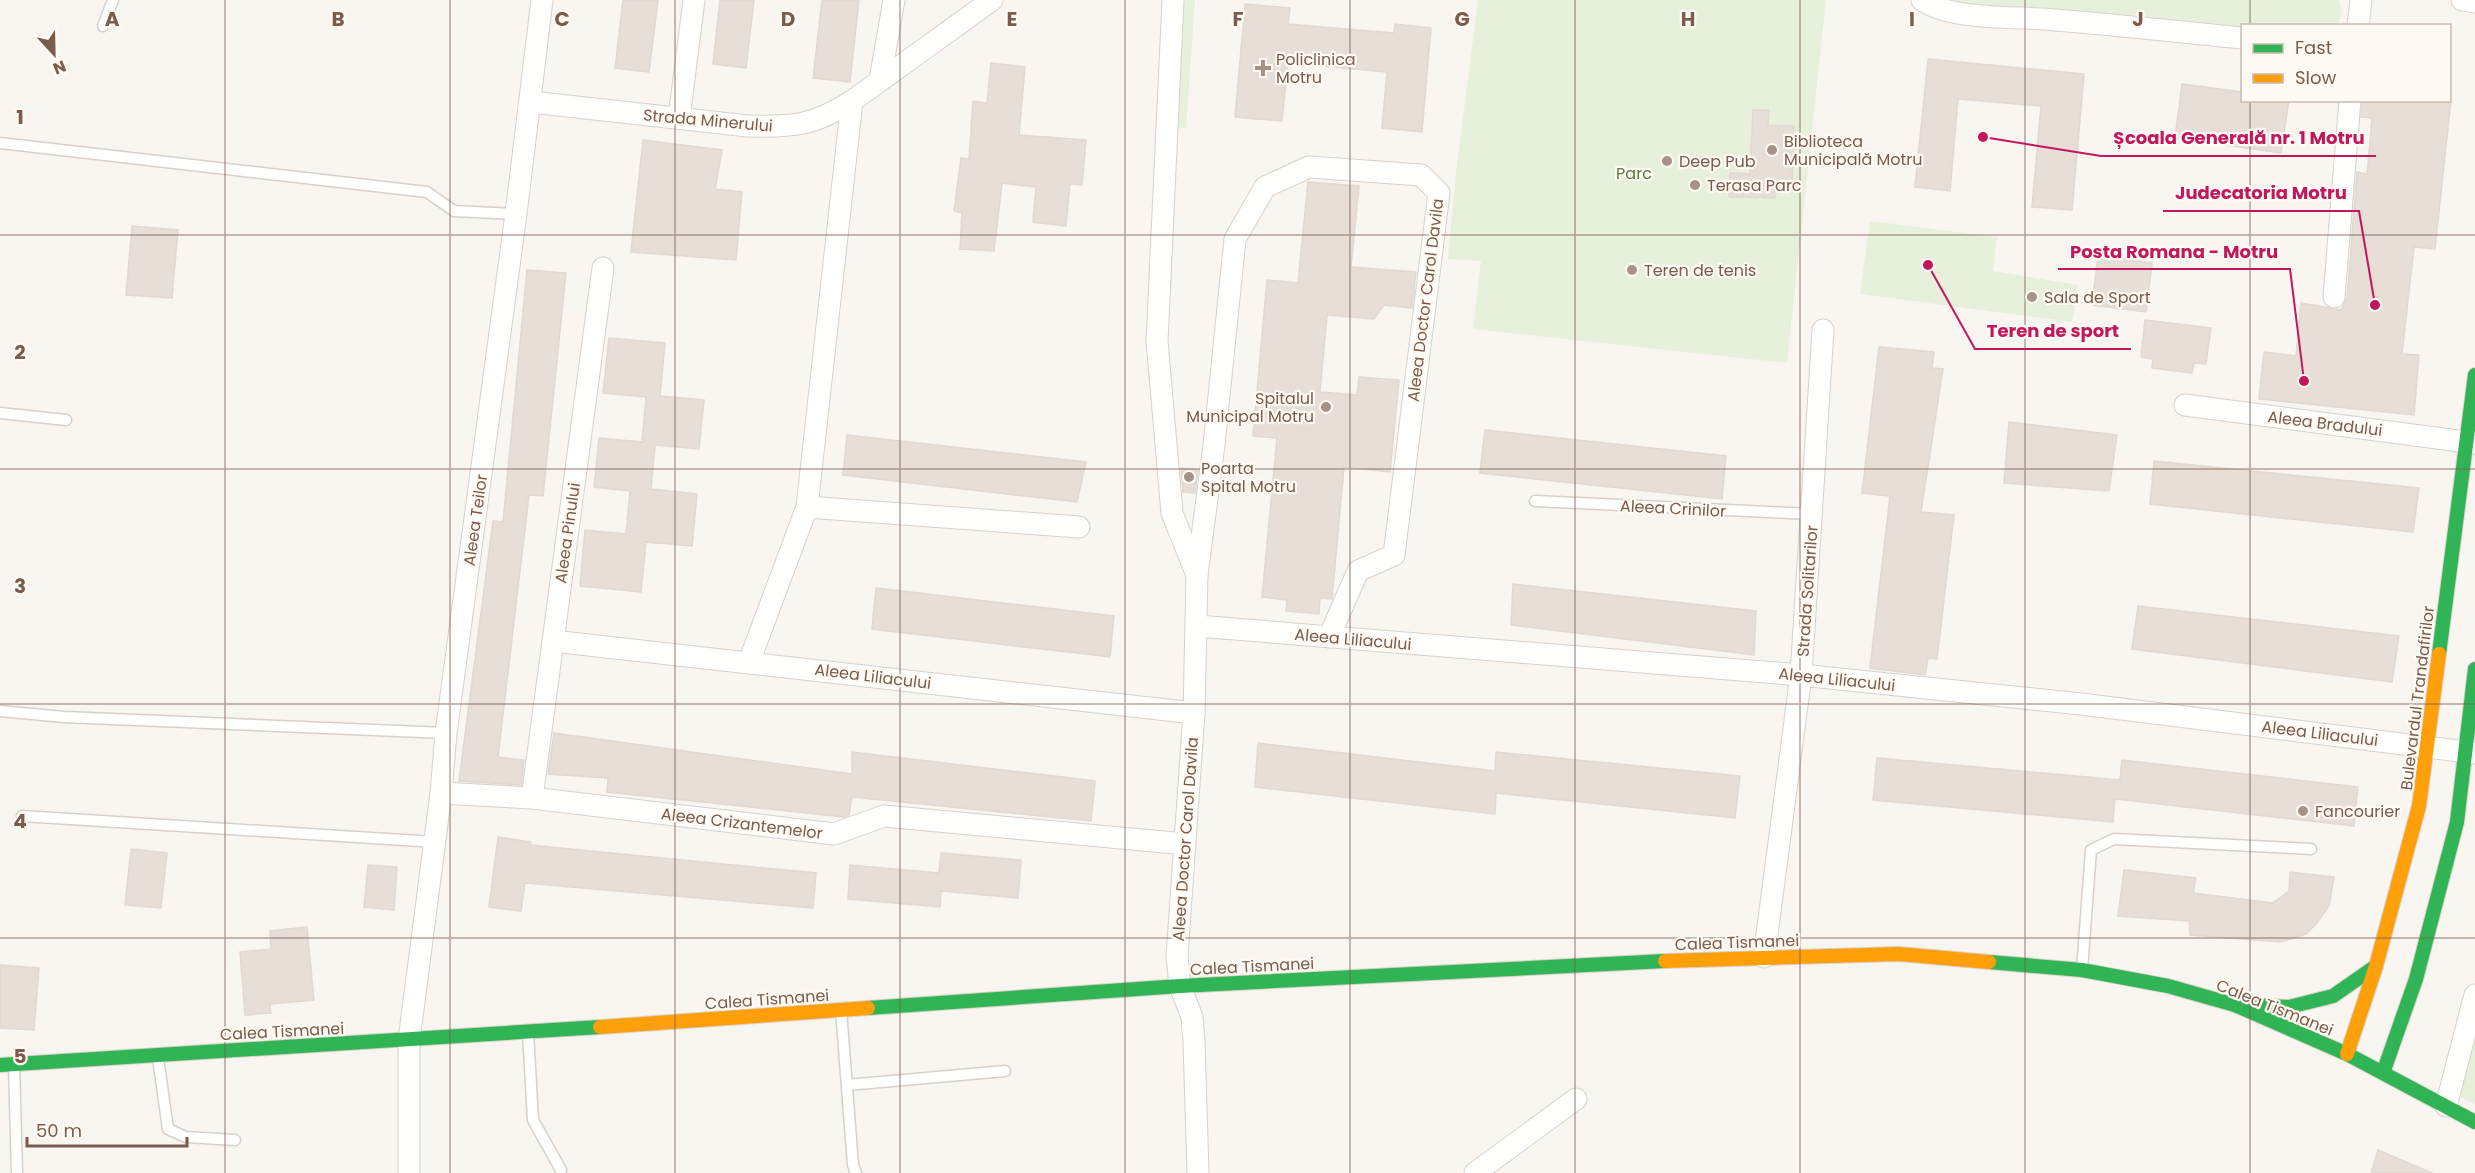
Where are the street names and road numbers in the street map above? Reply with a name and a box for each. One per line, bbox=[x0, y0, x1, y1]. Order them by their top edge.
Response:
street label: Strada Minerului bbox=[642, 103, 774, 138]
street label: Aleea Doctor Carol Davila bbox=[1402, 197, 1449, 403]
street label: Aleea Bradului bbox=[2266, 405, 2384, 442]
street label: Aleea Teilor bbox=[458, 473, 493, 567]
street label: Aleea Pinului bbox=[549, 481, 586, 585]
street label: Aleea Crinilor bbox=[1619, 494, 1727, 523]
street label: Strada Solitarilor bbox=[1791, 524, 1824, 658]
street label: Bulevardul Trandafirilor bbox=[2395, 605, 2440, 792]
street label: Aleea Liliacului bbox=[1294, 623, 1412, 656]
street label: Aleea Liliacului bbox=[813, 658, 933, 695]
street label: Aleea Liliacului bbox=[1777, 662, 1896, 697]
street label: Aleea Liliacului bbox=[2260, 715, 2380, 752]
street label: Aleea Doctor Carol Davila bbox=[1167, 736, 1204, 942]
street label: Aleea Crizantemelor bbox=[660, 802, 824, 845]
street label: Calea Tismanei bbox=[1674, 929, 1800, 956]
street label: Calea Tismanei bbox=[1189, 952, 1315, 981]
street label: Calea Tismanei bbox=[2213, 973, 2337, 1041]
street label: Calea Tismanei bbox=[704, 984, 830, 1015]
street label: Calea Tismanei bbox=[219, 1017, 345, 1046]

